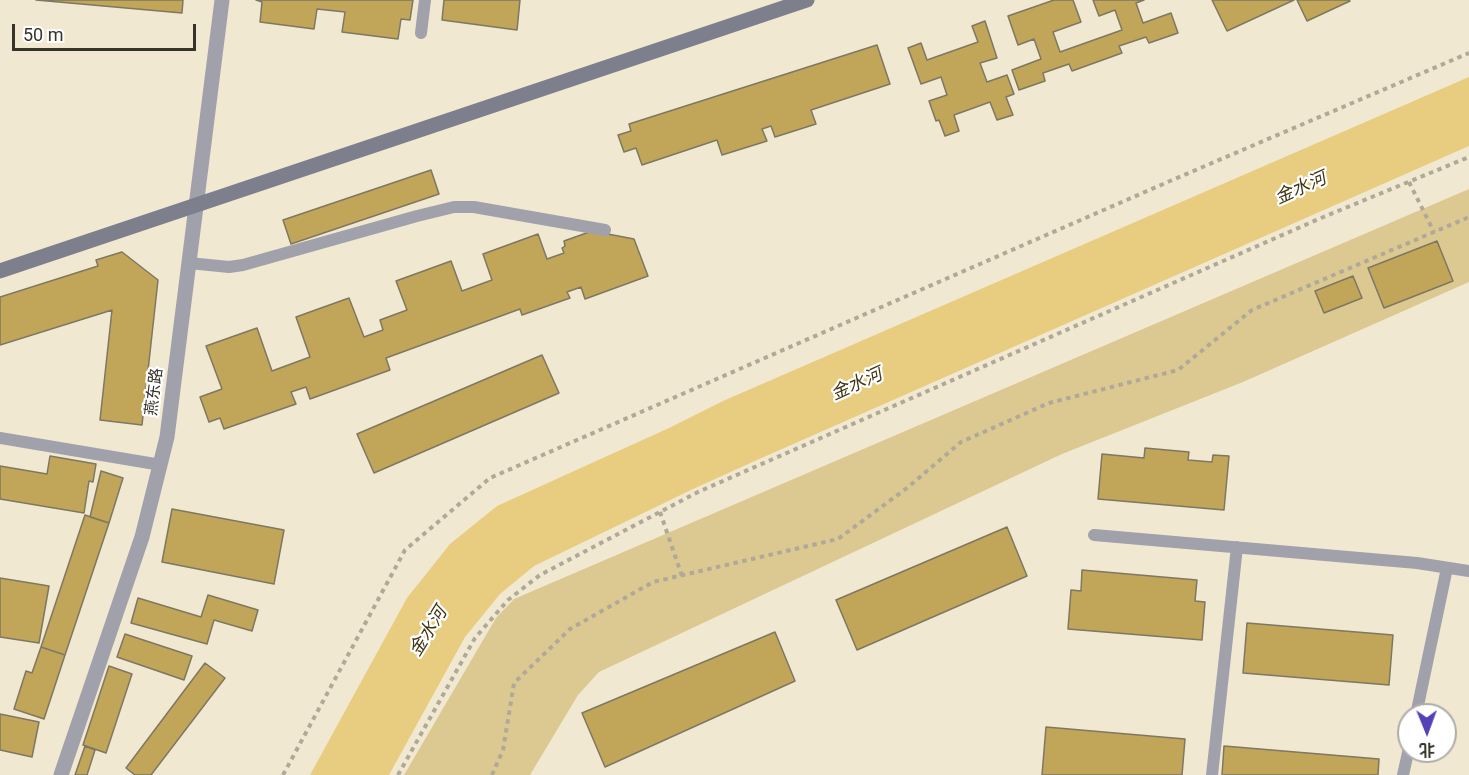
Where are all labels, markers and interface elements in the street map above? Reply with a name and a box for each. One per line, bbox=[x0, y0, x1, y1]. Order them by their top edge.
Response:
scale bar bbox=[15, 12, 200, 50]
text: 50 m bbox=[23, 24, 63, 45]
water label: 金水河 bbox=[1272, 168, 1330, 210]
water label: 金水河 bbox=[828, 364, 886, 406]
street label: 燕东路 bbox=[143, 367, 167, 417]
water label: 金水河 bbox=[406, 603, 452, 661]
north arrow bbox=[1397, 703, 1457, 763]
text: 北 bbox=[1419, 740, 1435, 759]

